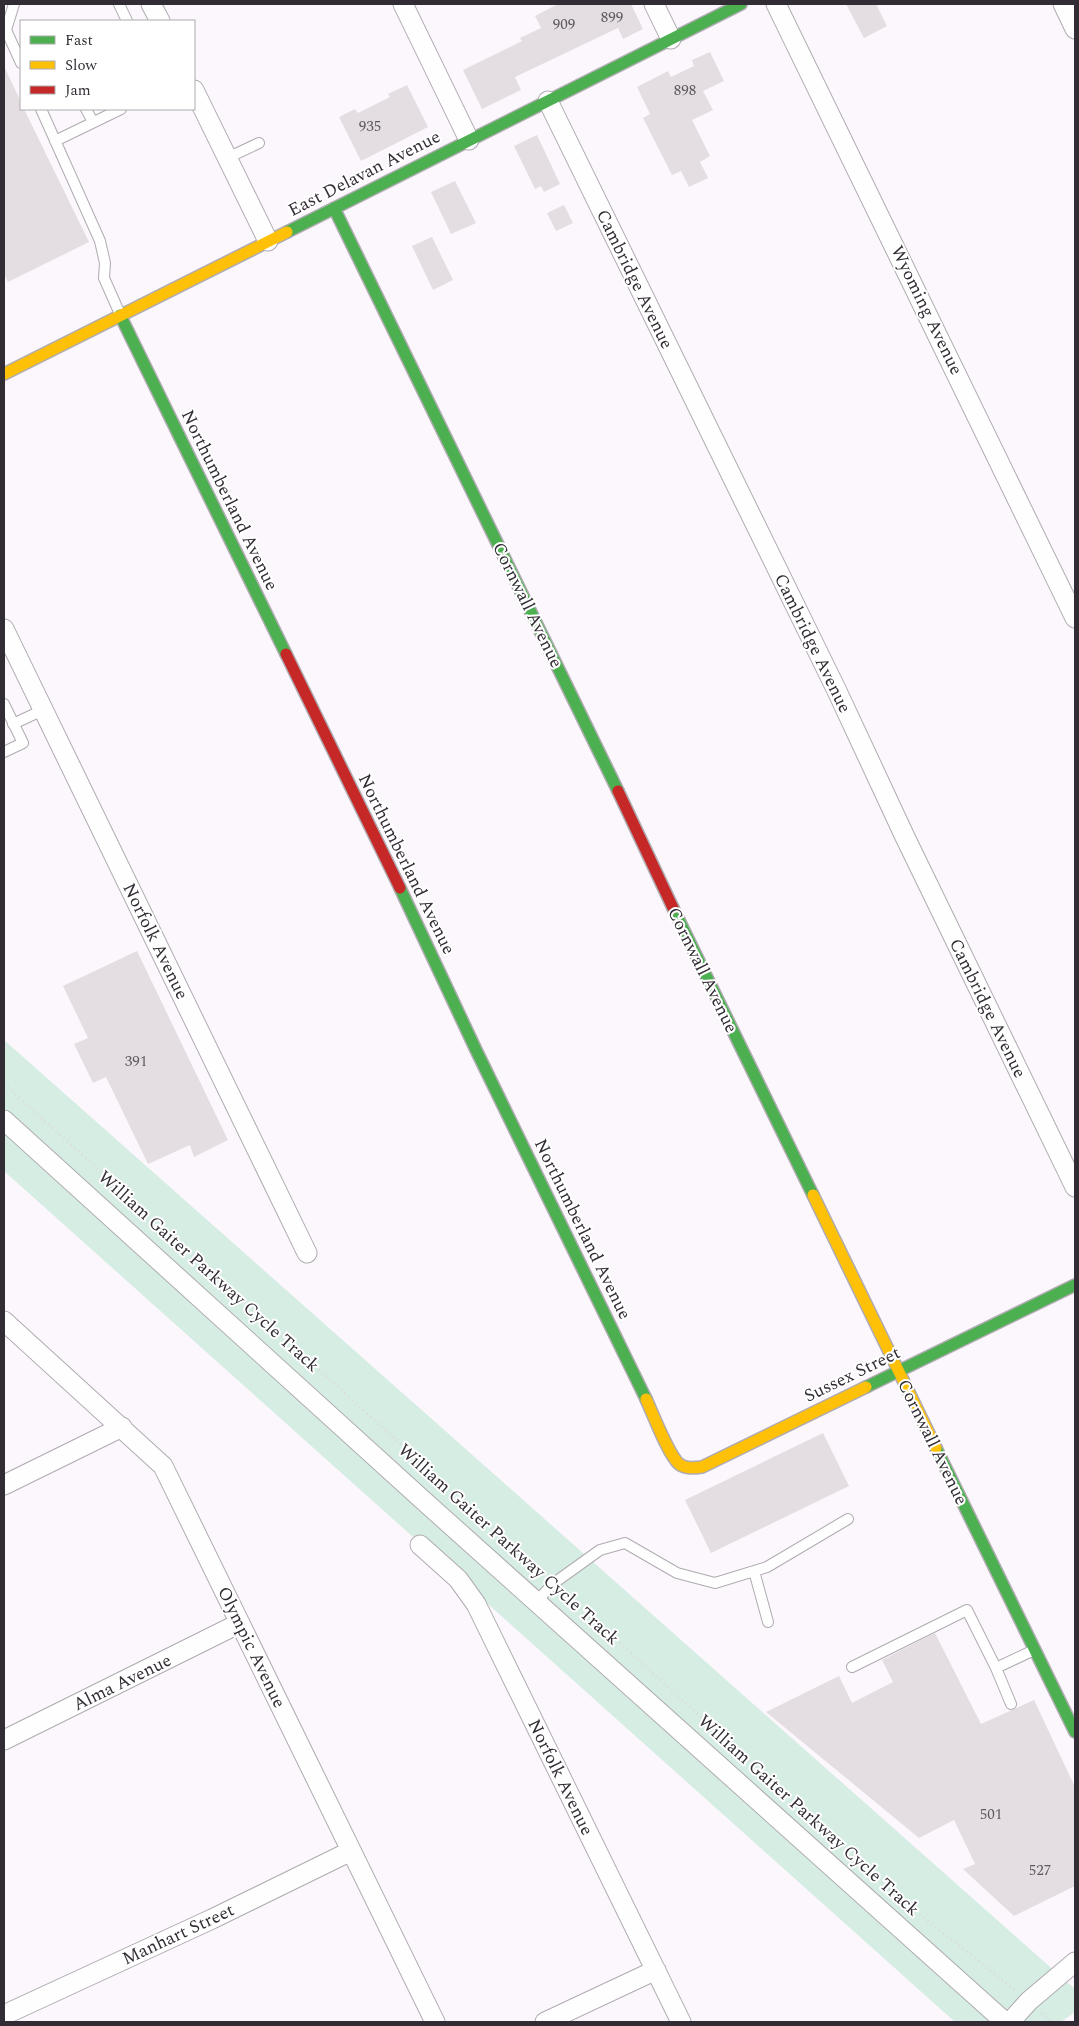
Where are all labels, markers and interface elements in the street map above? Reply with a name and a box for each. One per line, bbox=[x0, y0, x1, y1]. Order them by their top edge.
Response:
house number: 899 bbox=[601, 6, 623, 29]
house number: 909 bbox=[553, 13, 575, 36]
legend bbox=[20, 20, 195, 110]
text: Fast bbox=[65, 29, 93, 52]
text: Slow bbox=[65, 54, 97, 77]
text: Jam bbox=[65, 79, 91, 102]
house number: 898 bbox=[674, 79, 696, 102]
house number: 935 bbox=[359, 115, 381, 138]
street label: East Delavan Avenue bbox=[283, 123, 445, 224]
street label: Cambridge Avenue bbox=[589, 205, 680, 354]
street label: Wyoming Avenue bbox=[883, 241, 970, 380]
street label: Northumberland Avenue bbox=[174, 405, 285, 595]
street label: Cornwall Avenue bbox=[485, 538, 570, 673]
street label: Cambridge Avenue bbox=[767, 569, 858, 718]
street label: Northumberland Avenue bbox=[351, 769, 462, 959]
street label: Norfolk Avenue bbox=[116, 878, 195, 1004]
street label: Cornwall Avenue bbox=[660, 903, 745, 1038]
street label: Cambridge Avenue bbox=[942, 934, 1033, 1083]
house number: 391 bbox=[125, 1050, 147, 1073]
street label: Northumberland Avenue bbox=[527, 1134, 638, 1324]
street label: William Gaiter Parkway Cycle Track bbox=[92, 1164, 326, 1379]
street label: Sussex Street bbox=[799, 1339, 905, 1409]
street label: Cornwall Avenue bbox=[890, 1375, 975, 1510]
street label: William Gaiter Parkway Cycle Track bbox=[392, 1437, 626, 1652]
street label: Olympic Avenue bbox=[210, 1582, 293, 1713]
street label: Alma Avenue bbox=[68, 1647, 176, 1718]
street label: William Gaiter Parkway Cycle Track bbox=[692, 1708, 926, 1923]
street label: Norfolk Avenue bbox=[521, 1714, 600, 1840]
house number: 501 bbox=[980, 1803, 1002, 1826]
house number: 527 bbox=[1029, 1859, 1051, 1882]
street label: Manhart Street bbox=[118, 1897, 239, 1972]

